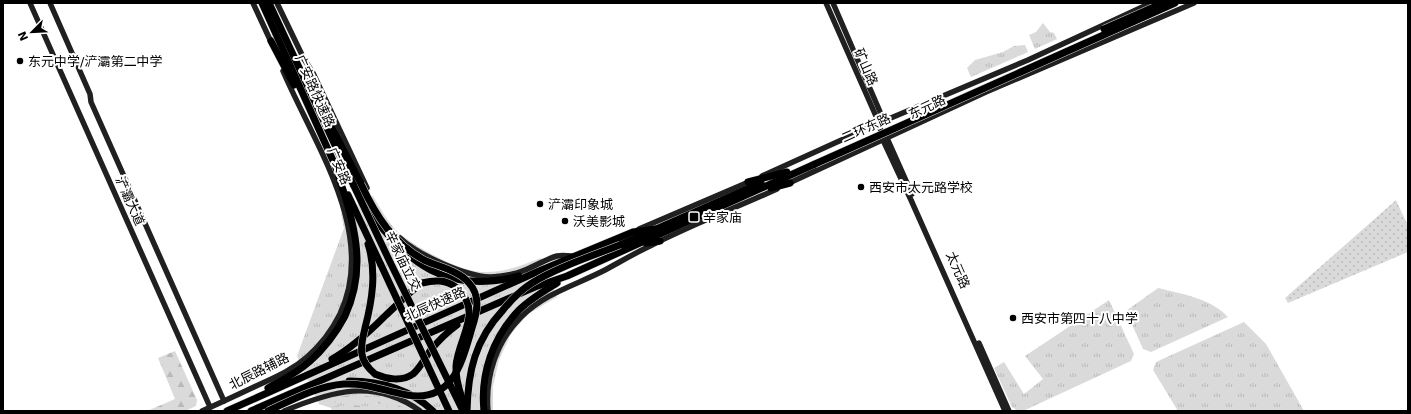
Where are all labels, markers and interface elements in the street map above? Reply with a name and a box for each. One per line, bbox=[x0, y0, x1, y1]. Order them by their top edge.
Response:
north arrow bbox=[12, 12, 52, 52]
text: N bbox=[16, 29, 31, 43]
street label: 矿山路 bbox=[851, 46, 881, 88]
street label: 广安路快速路 bbox=[292, 52, 338, 130]
place label: 东元中学/浐灞第二中学 bbox=[28, 54, 162, 69]
marker: 东元中学/浐灞第二中学 bbox=[15, 56, 25, 66]
street label: 东元路 bbox=[906, 92, 948, 122]
street label: 二环东路 bbox=[839, 111, 893, 145]
street label: 广安路 bbox=[324, 145, 354, 187]
street label: 浐灞大道 bbox=[113, 174, 147, 228]
place label: 西安市太元路学校 bbox=[869, 180, 973, 195]
marker: 西安市太元路学校 bbox=[856, 182, 866, 192]
place label: 浐灞印象城 bbox=[548, 197, 613, 212]
marker: 浐灞印象城 bbox=[535, 199, 545, 209]
place label: 辛家庙 bbox=[703, 210, 742, 225]
marker: 辛家庙 bbox=[688, 211, 700, 223]
place label: 沃美影城 bbox=[573, 214, 625, 229]
marker: 沃美影城 bbox=[560, 216, 570, 226]
street label: 辛家庙立交 bbox=[382, 228, 424, 294]
street label: 太元路 bbox=[943, 249, 973, 291]
street label: 北辰快速路 bbox=[402, 284, 468, 324]
place label: 西安市第四十八中学 bbox=[1021, 311, 1138, 326]
marker: 西安市第四十八中学 bbox=[1008, 313, 1018, 323]
street label: 北辰路辅路 bbox=[227, 350, 291, 392]

